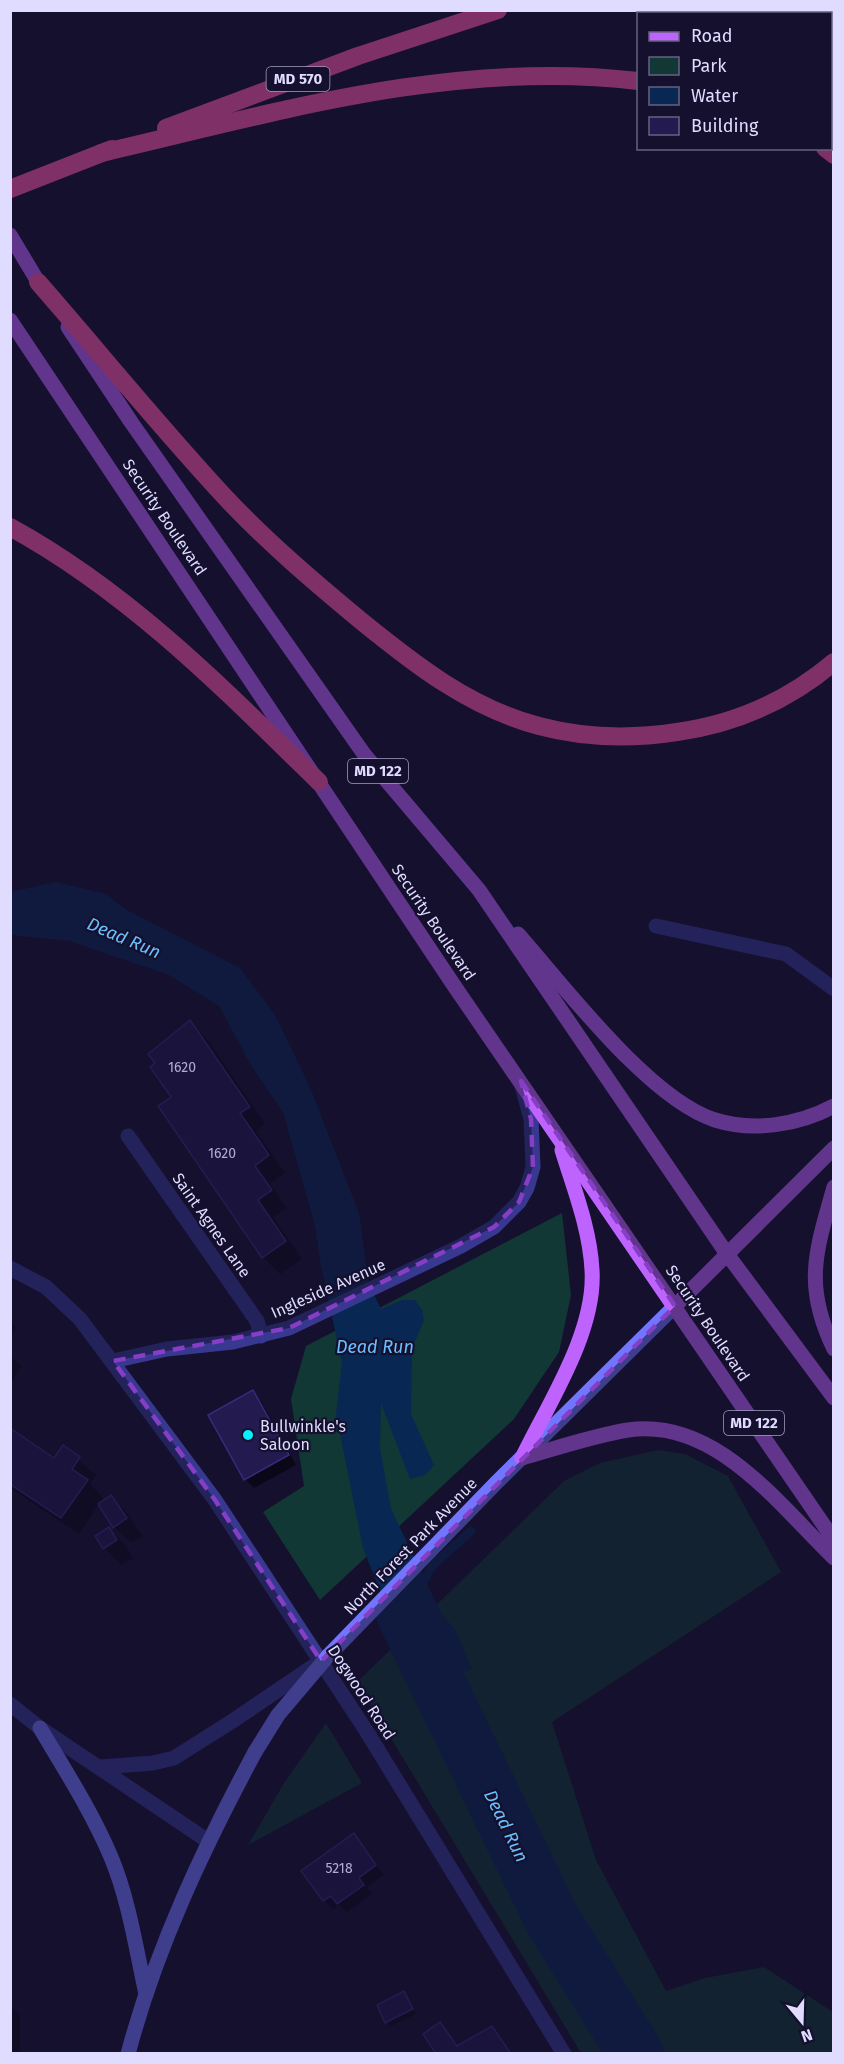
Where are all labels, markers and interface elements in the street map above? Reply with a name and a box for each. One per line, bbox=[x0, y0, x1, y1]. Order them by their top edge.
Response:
legend bbox=[637, 12, 832, 150]
text: Road bbox=[691, 25, 733, 47]
text: Park bbox=[691, 55, 727, 77]
road number: MD 570 bbox=[266, 67, 330, 91]
text: Water bbox=[691, 85, 738, 107]
text: Building bbox=[691, 115, 759, 137]
street label: Security Boulevard bbox=[119, 456, 210, 579]
road number: MD 122 bbox=[348, 759, 408, 783]
street label: Security Boulevard bbox=[388, 861, 479, 984]
water label: Dead Run bbox=[84, 913, 164, 963]
house number: 1620 bbox=[168, 1059, 196, 1076]
house number: 1620 bbox=[208, 1145, 236, 1162]
street label: Saint Agnes Lane bbox=[168, 1169, 255, 1281]
street label: Ingleside Avenue bbox=[268, 1255, 388, 1322]
street label: Security Boulevard bbox=[662, 1262, 753, 1385]
water label: Dead Run bbox=[336, 1336, 414, 1358]
road number: MD 122 bbox=[724, 1411, 784, 1435]
place label: Bullwinkle's Saloon bbox=[260, 1417, 346, 1454]
marker: Bullwinkle's Saloon bbox=[241, 1428, 255, 1442]
street label: North Forest Park Avenue bbox=[340, 1474, 481, 1619]
street label: Dogwood Road bbox=[324, 1641, 399, 1743]
water label: Dead Run bbox=[479, 1786, 533, 1866]
house number: 5218 bbox=[325, 1860, 353, 1877]
north arrow bbox=[772, 1992, 832, 2052]
text: N bbox=[799, 2025, 815, 2046]

